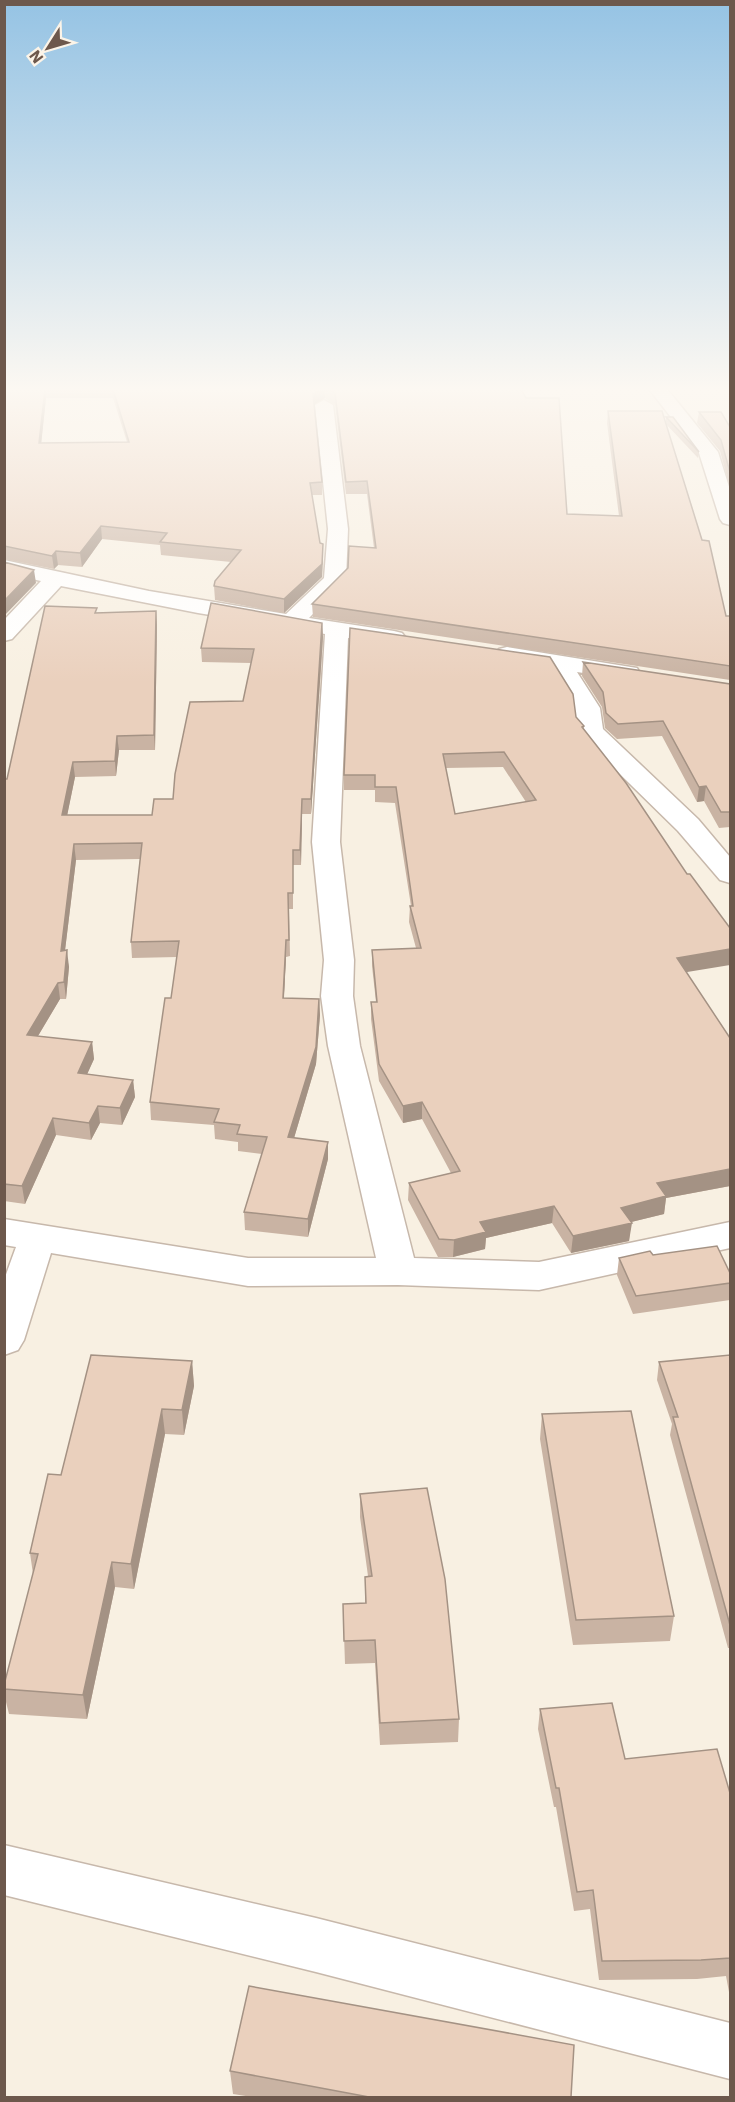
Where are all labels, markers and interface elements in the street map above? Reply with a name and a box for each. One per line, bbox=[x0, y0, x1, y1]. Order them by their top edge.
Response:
north arrow bbox=[18, 18, 78, 78]
text: N bbox=[25, 46, 47, 68]

